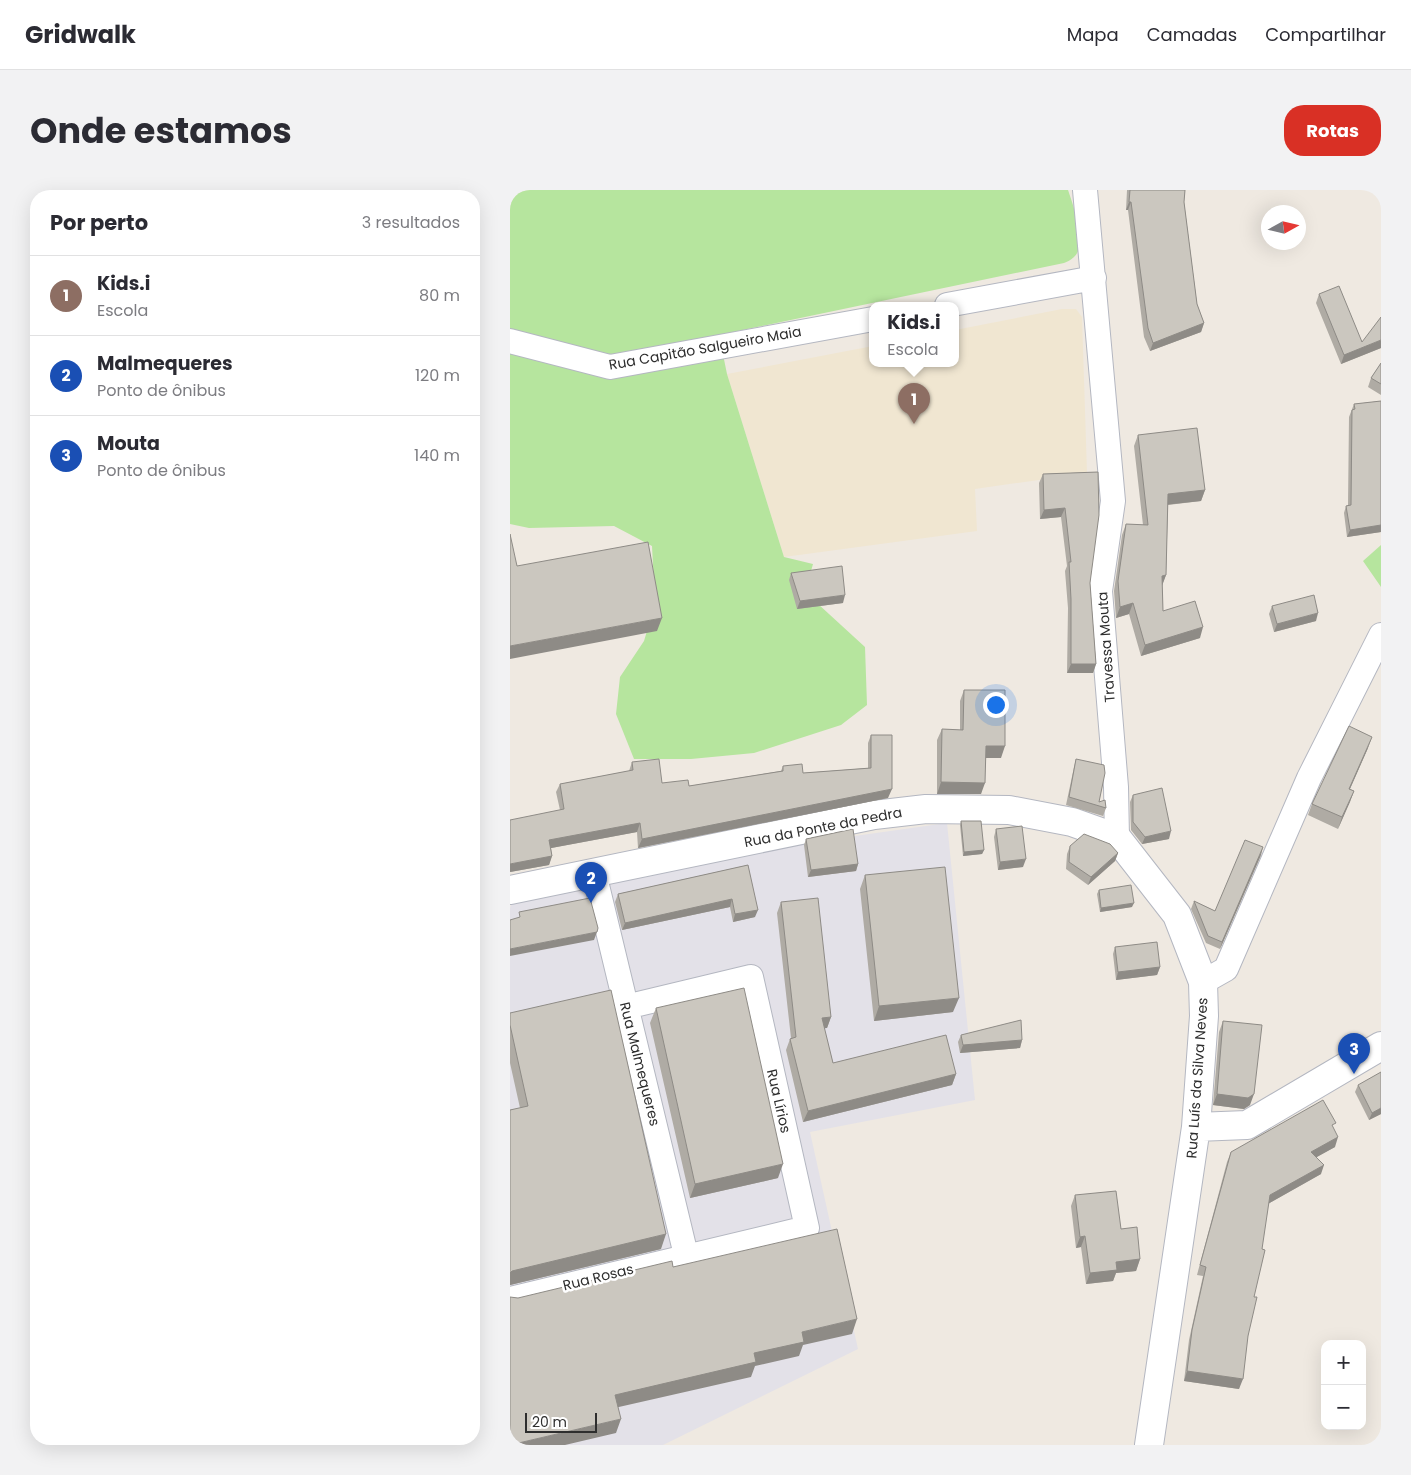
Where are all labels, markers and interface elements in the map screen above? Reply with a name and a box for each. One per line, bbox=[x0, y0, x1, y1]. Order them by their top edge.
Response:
text: Gridwalk bbox=[25, 18, 136, 51]
text: Mapa bbox=[1067, 22, 1119, 47]
text: Camadas bbox=[1147, 22, 1237, 47]
text: Compartilhar bbox=[1265, 22, 1386, 47]
button: Rotas bbox=[1284, 105, 1381, 156]
text: Onde estamos bbox=[30, 106, 292, 155]
north arrow bbox=[1261, 205, 1306, 250]
text: Por perto bbox=[50, 208, 148, 237]
text: 3 resultados bbox=[362, 211, 460, 234]
text: Kids.i bbox=[97, 270, 150, 297]
text: 1 bbox=[63, 284, 69, 307]
text: 80 m bbox=[419, 284, 460, 307]
text: Escola bbox=[97, 299, 148, 322]
popup bbox=[869, 302, 959, 367]
text: Kids.i bbox=[887, 309, 941, 336]
street label: Rua Capitão Salgueiro Maia bbox=[607, 321, 803, 375]
text: Escola bbox=[887, 338, 939, 361]
text: Malmequeres bbox=[97, 350, 233, 377]
text: 2 bbox=[61, 364, 71, 387]
text: 120 m bbox=[415, 364, 460, 387]
text: Ponto de ônibus bbox=[97, 379, 226, 402]
pin: 1 bbox=[898, 383, 930, 424]
text: Mouta bbox=[97, 430, 160, 457]
text: 3 bbox=[61, 444, 71, 467]
text: 140 m bbox=[414, 444, 460, 467]
text: Ponto de ônibus bbox=[97, 459, 226, 482]
street label: Travessa Mouta bbox=[1092, 591, 1120, 703]
your location bbox=[983, 692, 1009, 718]
street label: Rua da Ponte da Pedra bbox=[742, 802, 904, 852]
pin: 2 bbox=[575, 862, 607, 903]
street label: Rua Luís da Silva Neves bbox=[1181, 997, 1213, 1159]
street label: Rua Malmequeres bbox=[615, 1000, 665, 1128]
pin: 3 bbox=[1338, 1033, 1370, 1074]
street label: Rua Lírios bbox=[762, 1067, 796, 1135]
street label: Rua Rosas bbox=[561, 1259, 635, 1295]
map controls bbox=[1321, 1340, 1366, 1430]
button: + bbox=[1321, 1340, 1366, 1385]
button: − bbox=[1321, 1385, 1366, 1430]
scale bar bbox=[525, 1410, 598, 1433]
text: 20 m bbox=[532, 1412, 567, 1432]

